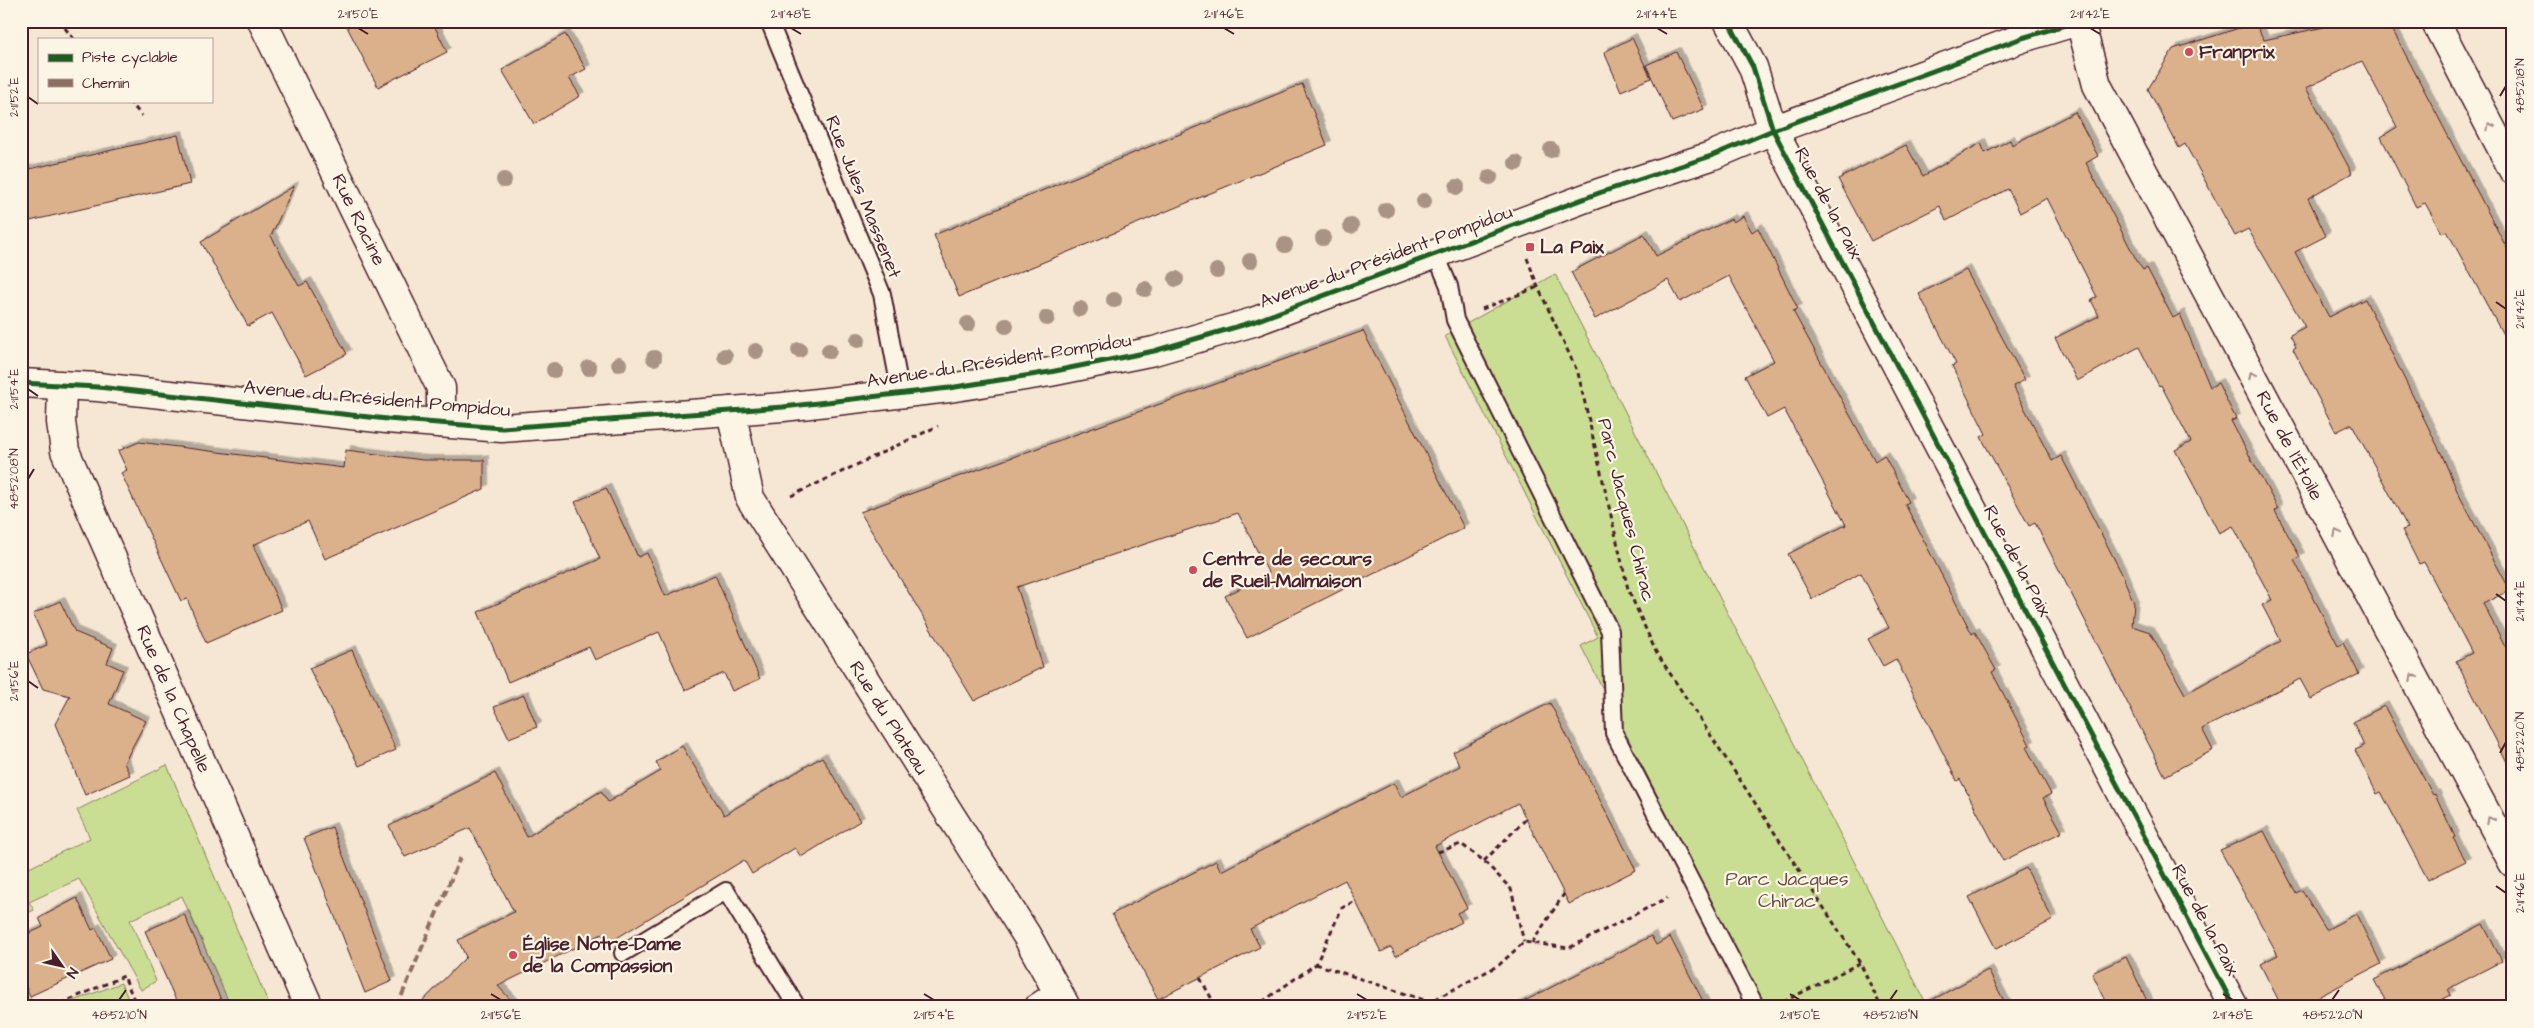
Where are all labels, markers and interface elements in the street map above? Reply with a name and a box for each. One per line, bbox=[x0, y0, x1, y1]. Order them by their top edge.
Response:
text: 2°11'50"E bbox=[338, 6, 378, 23]
text: 2°11'48"E bbox=[771, 6, 811, 23]
text: 2°11'46"E bbox=[1204, 6, 1244, 23]
text: 2°11'44"E bbox=[1637, 6, 1677, 23]
text: 2°11'42"E bbox=[2070, 6, 2110, 23]
legend bbox=[38, 38, 212, 102]
place label: Franprix bbox=[2199, 39, 2276, 66]
marker: Franprix bbox=[2183, 46, 2195, 58]
text: Piste cyclable bbox=[82, 47, 178, 69]
text: 48°52'18"N bbox=[2512, 58, 2529, 114]
text: Chemin bbox=[82, 73, 130, 94]
text: 2°11'52"E bbox=[6, 77, 23, 117]
street label: Rue Jules Massenet bbox=[818, 112, 908, 283]
one-way arrow bbox=[2486, 123, 2496, 132]
street label: Rue de la Paix bbox=[1787, 143, 1869, 263]
street label: Rue Racine bbox=[325, 169, 393, 270]
street label: Avenue du Président Pompidou bbox=[1256, 198, 1517, 315]
place label: La Paix bbox=[1540, 234, 1605, 261]
marker: La Paix bbox=[1524, 241, 1536, 253]
text: 2°11'42"E bbox=[2512, 289, 2529, 329]
street label: Avenue du Président Pompidou bbox=[865, 327, 1134, 395]
text: 2°11'54"E bbox=[6, 368, 23, 410]
one-way arrow bbox=[2248, 371, 2258, 380]
street label: Avenue du Président Pompidou bbox=[243, 374, 512, 424]
street label: Rue de l'Étoile bbox=[2249, 386, 2330, 505]
street label: Parc Jacques Chirac bbox=[1590, 415, 1662, 605]
text: 48°52'08"N bbox=[6, 448, 23, 510]
street label: Rue de la Paix bbox=[1976, 501, 2058, 621]
one-way arrow bbox=[2333, 530, 2343, 539]
place label: Centre de secours de Rueil-Malmaison bbox=[1202, 546, 1373, 595]
marker: Centre de secours de Rueil-Malmaison bbox=[1187, 564, 1199, 576]
text: 2°11'44"E bbox=[2512, 581, 2529, 621]
street label: Rue de la Chapelle bbox=[130, 621, 218, 777]
street label: Rue du Plateau bbox=[843, 655, 935, 780]
text: 2°11'56"E bbox=[6, 661, 23, 701]
one-way arrow bbox=[2409, 673, 2419, 682]
text: 48°52'20"N bbox=[2512, 711, 2529, 772]
one-way arrow bbox=[2486, 816, 2496, 825]
street label: Rue de la Paix bbox=[2164, 860, 2246, 980]
park label: Parc Jacques Chirac bbox=[1726, 866, 1848, 915]
text: 2°11'46"E bbox=[2512, 873, 2529, 913]
place label: Église Notre-Dame de la Compassion bbox=[522, 931, 682, 980]
north arrow bbox=[38, 940, 88, 990]
marker: Église Notre-Dame de la Compassion bbox=[507, 949, 519, 961]
text: N bbox=[61, 963, 83, 982]
text: 48°52'10"N bbox=[91, 1007, 147, 1024]
text: 2°11'56"E bbox=[481, 1007, 521, 1024]
text: 2°11'54"E bbox=[913, 1007, 955, 1024]
text: 2°11'52"E bbox=[1347, 1007, 1387, 1024]
text: 2°11'50"E bbox=[1780, 1007, 1820, 1024]
text: 48°52'18"N bbox=[1862, 1007, 1918, 1024]
text: 2°11'48"E bbox=[2213, 1007, 2253, 1024]
text: 48°52'20"N bbox=[2302, 1007, 2363, 1024]

